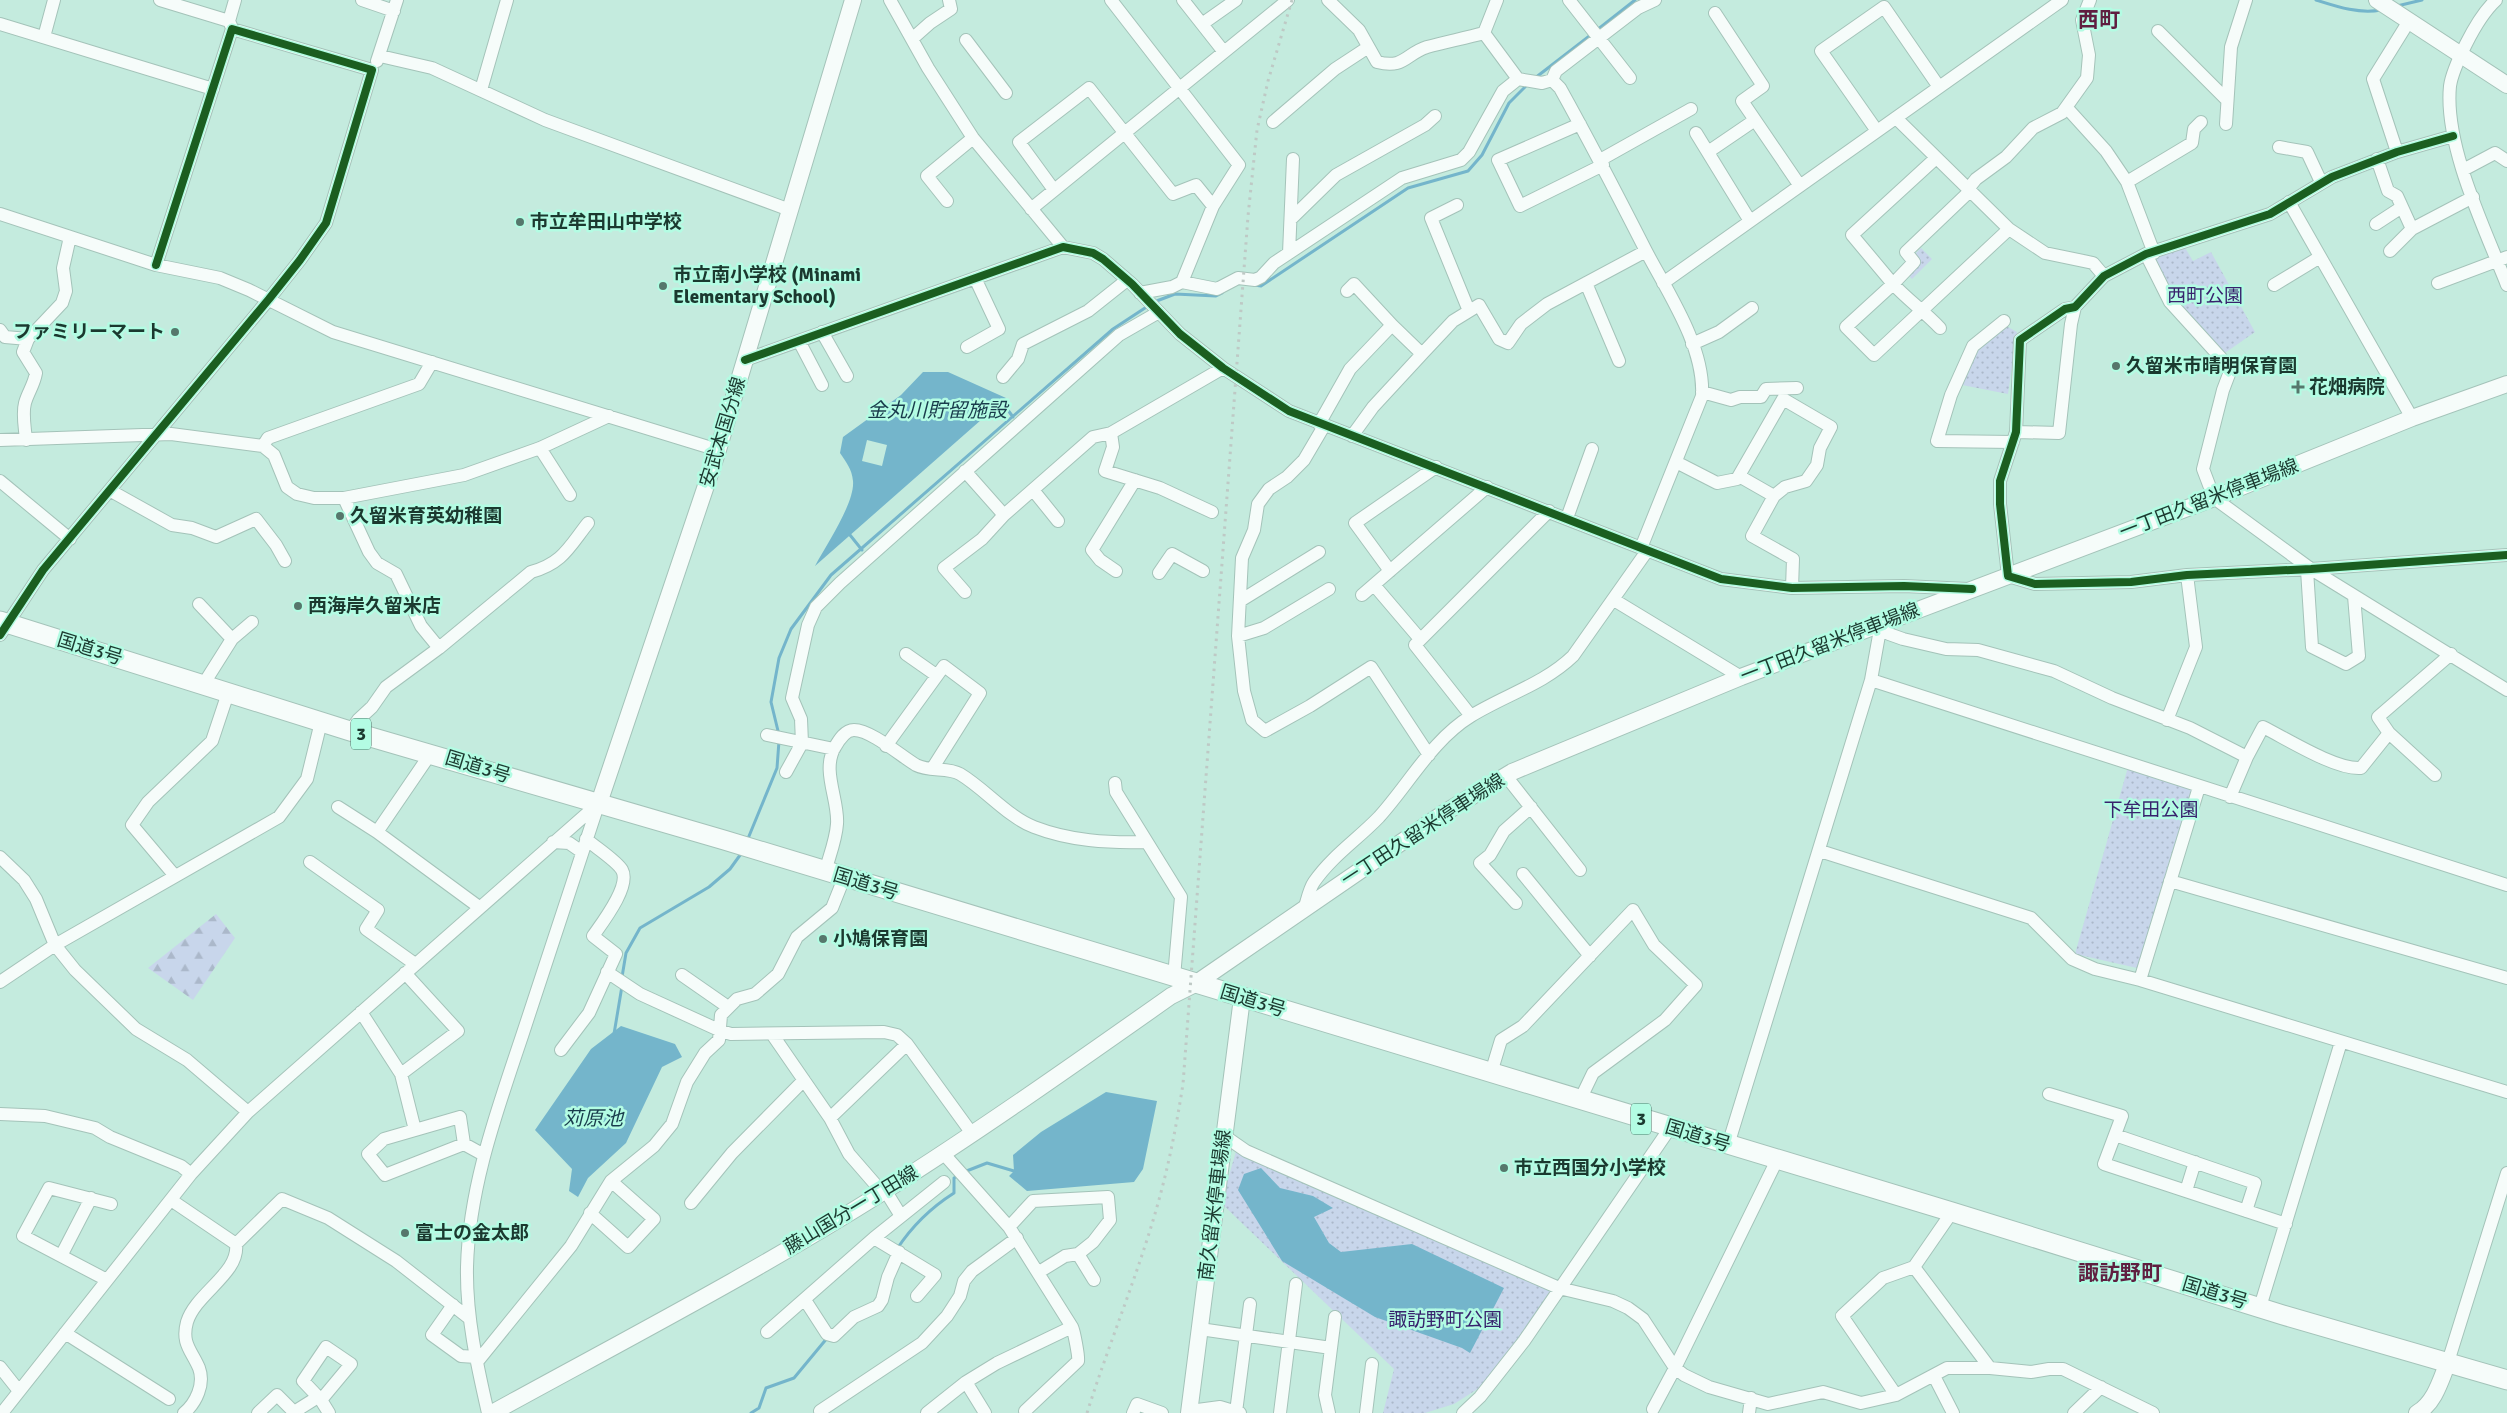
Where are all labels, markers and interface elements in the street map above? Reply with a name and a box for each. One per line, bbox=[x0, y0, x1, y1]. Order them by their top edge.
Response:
district label: 西町 bbox=[2078, 7, 2120, 33]
place label: 市立牟田山中学校 bbox=[530, 210, 682, 234]
marker: 市立牟田山中学校 bbox=[514, 216, 526, 228]
place label: 市立南小学校 (Minami Elementary School) bbox=[673, 263, 861, 309]
marker: 市立南小学校 (Minami Elementary School) bbox=[657, 280, 669, 292]
park label: 西町公園 bbox=[2167, 284, 2243, 308]
place label: ファミリーマート bbox=[13, 320, 165, 344]
marker: ファミリーマート bbox=[169, 326, 181, 338]
place label: 久留米市晴明保育園 bbox=[2126, 354, 2297, 378]
marker: 久留米市晴明保育園 bbox=[2110, 360, 2122, 372]
street label: 安武本国分線 bbox=[695, 374, 751, 490]
place label: 花畑病院 bbox=[2309, 375, 2385, 399]
marker: 花畑病院 bbox=[2291, 380, 2305, 394]
water label: 金丸川貯留施設 bbox=[867, 398, 1010, 423]
street label: 一丁田久留米停車場線 bbox=[2116, 454, 2302, 544]
place label: 久留米育英幼稚園 bbox=[350, 504, 502, 528]
marker: 久留米育英幼稚園 bbox=[334, 510, 346, 522]
place label: 西海岸久留米店 bbox=[308, 594, 441, 618]
street label: 一丁田久留米停車場線 bbox=[1737, 598, 1923, 688]
marker: 西海岸久留米店 bbox=[292, 600, 304, 612]
street label: 国道3号 bbox=[54, 628, 126, 670]
road number: 3 bbox=[351, 719, 371, 750]
street label: 国道3号 bbox=[442, 746, 514, 788]
street label: 一丁田久留米停車場線 bbox=[1337, 768, 1509, 892]
park label: 下牟田公園 bbox=[2103, 798, 2199, 822]
street label: 国道3号 bbox=[830, 863, 902, 905]
place label: 小鳩保育園 bbox=[833, 927, 928, 951]
marker: 小鳩保育園 bbox=[817, 933, 829, 945]
street label: 国道3号 bbox=[1217, 980, 1289, 1022]
road number: 3 bbox=[1631, 1104, 1651, 1134]
water label: 苅原池 bbox=[563, 1106, 625, 1131]
street label: 国道3号 bbox=[1662, 1115, 1734, 1157]
street label: 南久留米停車場線 bbox=[1194, 1128, 1236, 1282]
place label: 市立西国分小学校 bbox=[1514, 1156, 1666, 1180]
street label: 藤山国分一丁田線 bbox=[780, 1161, 922, 1259]
marker: 市立西国分小学校 bbox=[1498, 1162, 1510, 1174]
place label: 富士の金太郎 bbox=[415, 1221, 529, 1245]
marker: 富士の金太郎 bbox=[399, 1227, 411, 1239]
district label: 諏訪野町 bbox=[2078, 1260, 2162, 1286]
street label: 国道3号 bbox=[2179, 1272, 2251, 1314]
park label: 諏訪野町公園 bbox=[1388, 1308, 1502, 1332]

